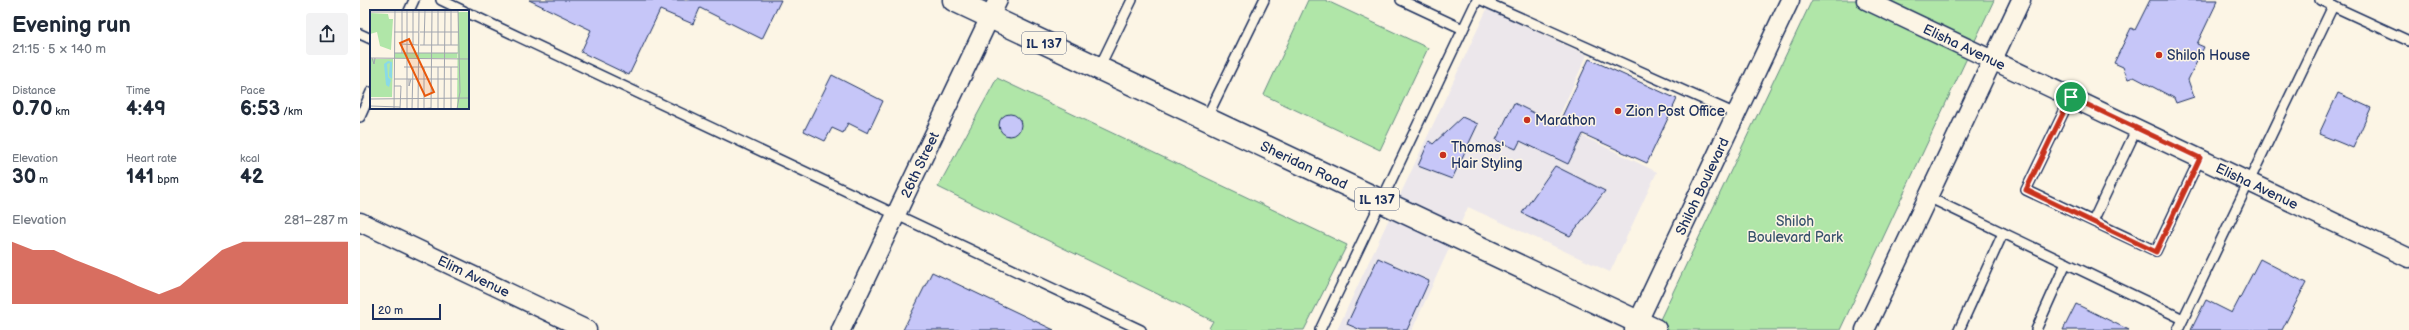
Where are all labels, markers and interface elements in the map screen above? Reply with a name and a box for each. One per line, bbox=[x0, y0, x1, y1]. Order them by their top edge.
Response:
inset map bbox=[370, 10, 469, 109]
text: Evening run bbox=[12, 12, 131, 39]
button: share bbox=[306, 13, 348, 55]
street label: Elisha Avenue bbox=[1920, 20, 2008, 74]
road number: IL 137 bbox=[1022, 32, 1066, 54]
text: 21:15 · 5 × 140 m bbox=[12, 41, 106, 57]
place label: Shiloh House bbox=[2167, 47, 2250, 64]
marker: Shiloh House bbox=[2154, 50, 2164, 60]
pin bbox=[2054, 80, 2088, 114]
text: Distance bbox=[12, 84, 56, 97]
text: Time bbox=[126, 84, 150, 97]
text: Pace bbox=[240, 84, 265, 97]
icon: arrive bbox=[2060, 86, 2082, 108]
text: 0.70 bbox=[12, 97, 52, 121]
text: 4:49 bbox=[126, 97, 166, 121]
text: 6:53 bbox=[240, 97, 280, 121]
place label: Zion Post Office bbox=[1625, 103, 1725, 120]
text: km bbox=[52, 105, 70, 118]
text: /km bbox=[280, 105, 303, 118]
marker: Zion Post Office bbox=[1613, 106, 1623, 116]
place label: Marathon bbox=[1535, 112, 1596, 129]
marker: Marathon bbox=[1522, 115, 1532, 125]
street label: 26th Street bbox=[897, 129, 943, 201]
street label: Shiloh Boulevard bbox=[1672, 135, 1733, 238]
street label: Sheridan Road bbox=[1258, 137, 1350, 193]
place label: Thomas' Hair Styling bbox=[1451, 139, 1522, 172]
marker: Thomas' Hair Styling bbox=[1438, 150, 1448, 160]
text: Elevation bbox=[12, 152, 58, 165]
text: Heart rate bbox=[126, 152, 177, 165]
text: kcal bbox=[240, 152, 260, 165]
street label: Elisha Avenue bbox=[2213, 159, 2301, 213]
text: 30 bbox=[12, 165, 36, 189]
text: 141 bbox=[126, 165, 154, 189]
text: 42 bbox=[240, 165, 264, 189]
text: m bbox=[36, 173, 48, 186]
text: bpm bbox=[154, 173, 179, 186]
road number: IL 137 bbox=[1355, 188, 1399, 210]
text: Elevation bbox=[12, 212, 66, 228]
text: 281–287 m bbox=[284, 212, 348, 228]
park label: Shiloh Boulevard Park bbox=[1747, 213, 1843, 246]
street label: Elim Avenue bbox=[435, 252, 512, 301]
scale bar bbox=[372, 302, 441, 321]
text: 20 m bbox=[378, 304, 403, 317]

